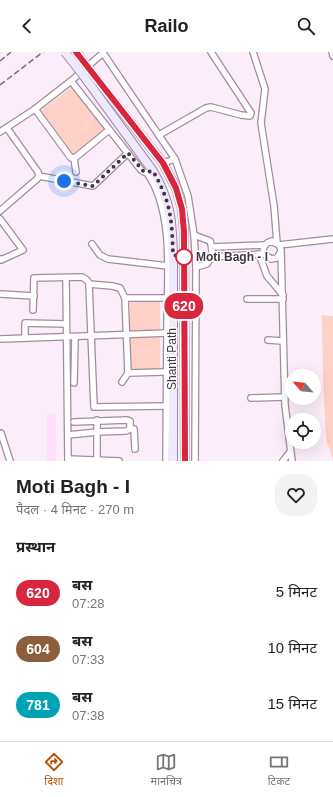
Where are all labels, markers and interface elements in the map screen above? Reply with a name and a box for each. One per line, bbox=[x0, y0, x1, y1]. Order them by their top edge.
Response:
icon: back bbox=[16, 15, 38, 37]
icon: search bbox=[295, 15, 317, 37]
text: Railo bbox=[144, 16, 189, 36]
your location bbox=[54, 171, 74, 191]
marker: Moti Bagh - I bbox=[175, 248, 193, 266]
place label: Moti Bagh - I bbox=[196, 250, 268, 264]
line badge: 620 bbox=[161, 293, 207, 319]
text: 620 bbox=[172, 298, 196, 314]
street label: Shanti Path bbox=[165, 328, 179, 390]
north arrow bbox=[285, 369, 321, 405]
map controls bbox=[285, 369, 321, 449]
button: locate bbox=[285, 413, 321, 449]
button: heart bbox=[275, 474, 317, 516]
text: Moti Bagh - I bbox=[16, 476, 130, 497]
text: पैदल · 4 मिनट · 270 m bbox=[16, 502, 134, 517]
text: प्रस्थान bbox=[16, 538, 55, 555]
text: बस bbox=[72, 576, 92, 593]
text: 5 मिनट bbox=[276, 583, 317, 600]
text: 620 bbox=[26, 585, 50, 601]
text: 07:28 bbox=[72, 596, 105, 611]
text: बस bbox=[72, 632, 92, 649]
text: 10 मिनट bbox=[267, 639, 317, 656]
text: 604 bbox=[26, 641, 50, 657]
text: 07:33 bbox=[72, 652, 105, 667]
text: बस bbox=[72, 688, 92, 705]
text: 15 मिनट bbox=[267, 695, 317, 712]
text: 781 bbox=[26, 697, 50, 713]
text: 07:38 bbox=[72, 708, 105, 723]
tab: दिशा bbox=[43, 751, 65, 789]
tab: मानचित्र bbox=[151, 751, 182, 789]
tab: टिकट bbox=[268, 751, 290, 789]

